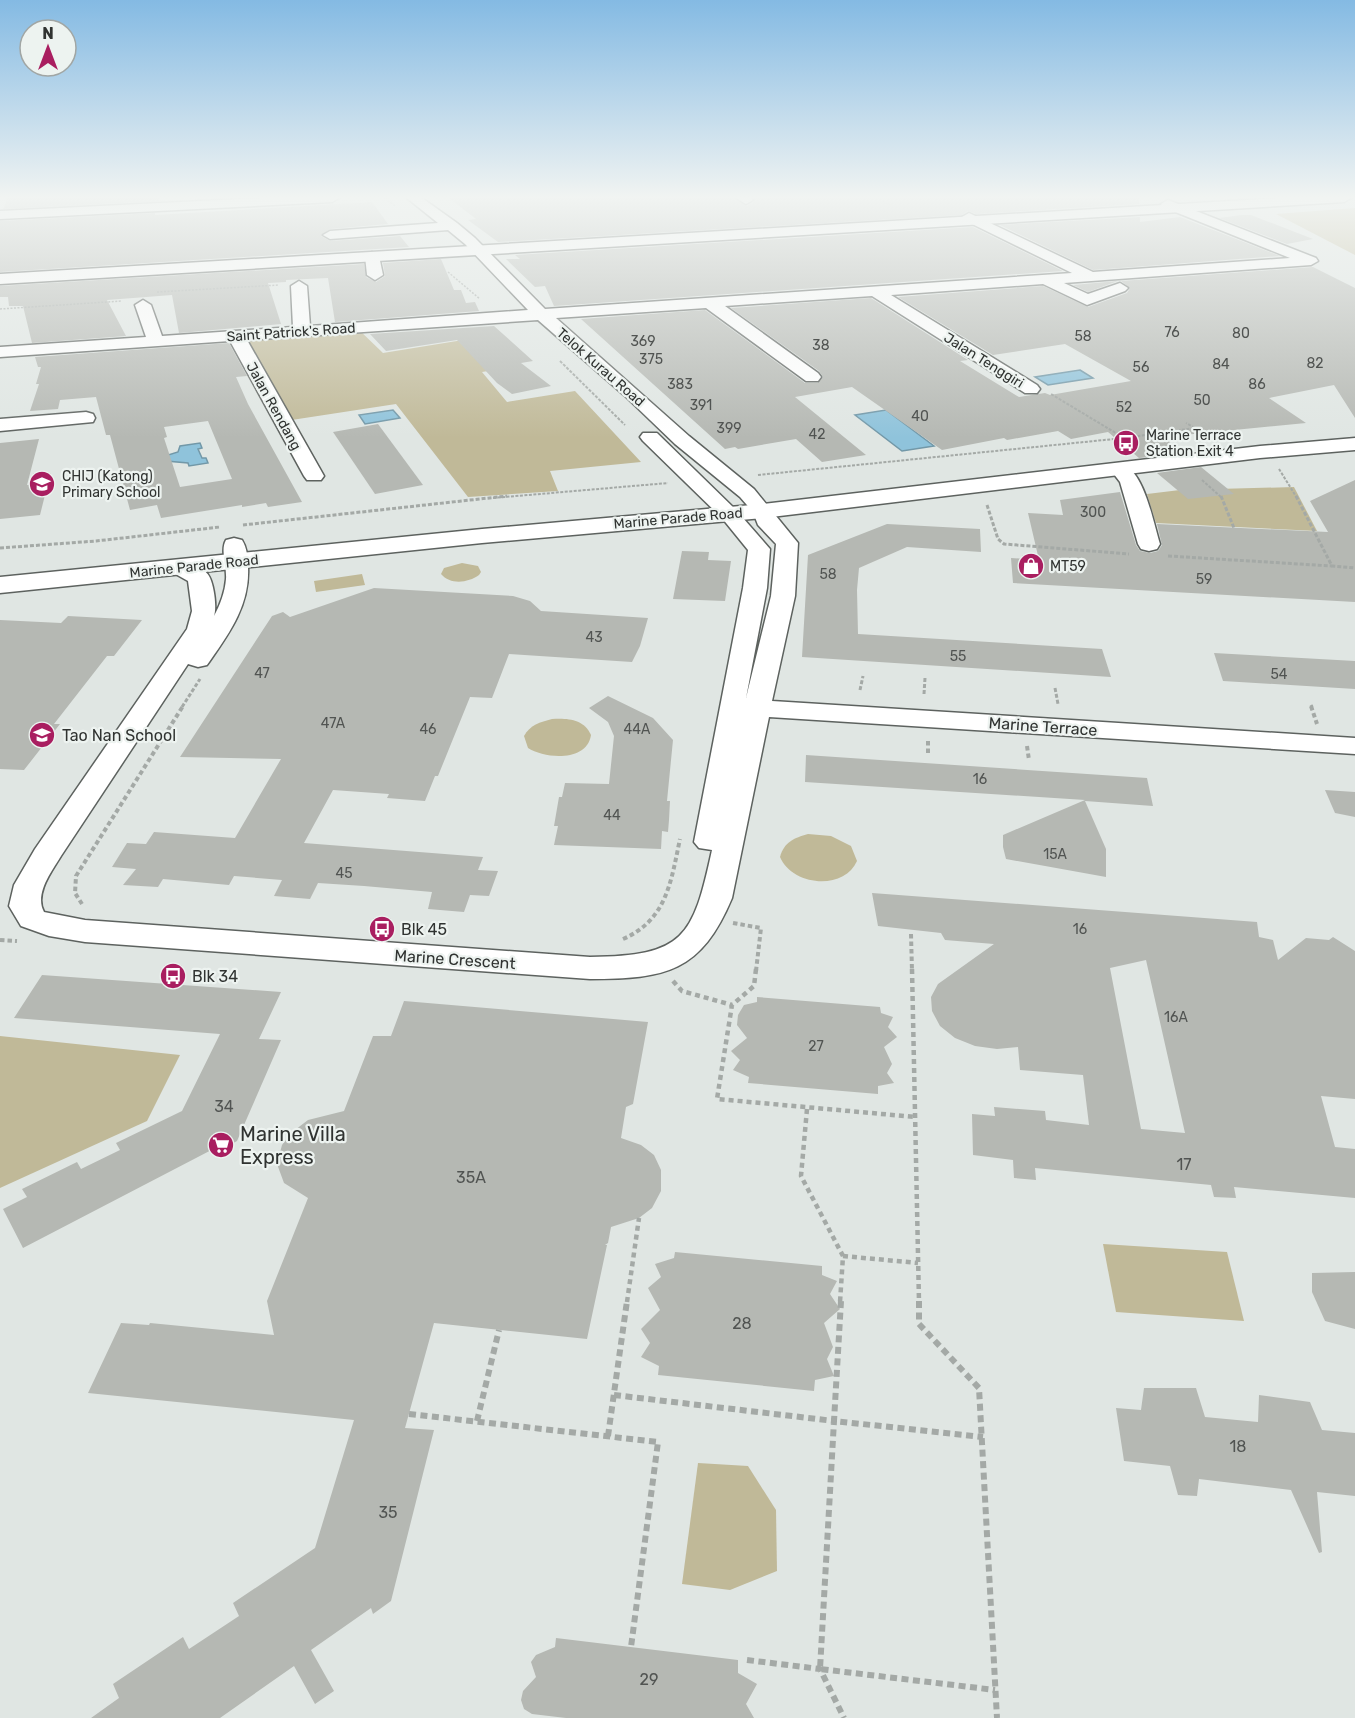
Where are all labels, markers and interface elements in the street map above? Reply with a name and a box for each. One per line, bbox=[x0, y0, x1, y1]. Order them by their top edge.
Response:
north arrow bbox=[18, 18, 78, 78]
text: N bbox=[42, 24, 54, 43]
street label: Saint Patrick's Road bbox=[226, 320, 356, 345]
house number: 76 bbox=[1164, 324, 1180, 341]
street label: Telok Kurau Road bbox=[553, 325, 648, 410]
house number: 80 bbox=[1232, 325, 1250, 342]
house number: 58 bbox=[1074, 328, 1092, 345]
street label: Jalan Tenggiri bbox=[941, 329, 1027, 392]
house number: 369 bbox=[630, 333, 656, 350]
house number: 38 bbox=[812, 337, 830, 354]
house number: 375 bbox=[639, 351, 663, 368]
house number: 82 bbox=[1306, 355, 1324, 372]
house number: 84 bbox=[1212, 356, 1230, 373]
street label: Jalan Rendang bbox=[242, 359, 305, 453]
house number: 56 bbox=[1133, 359, 1149, 376]
house number: 383 bbox=[667, 376, 693, 393]
house number: 86 bbox=[1248, 376, 1266, 393]
house number: 50 bbox=[1193, 392, 1211, 409]
house number: 391 bbox=[690, 397, 712, 414]
house number: 52 bbox=[1116, 399, 1132, 416]
house number: 40 bbox=[911, 408, 929, 425]
house number: 399 bbox=[716, 420, 742, 437]
house number: 42 bbox=[809, 426, 825, 443]
place label: Marine Terrace Station Exit 4 bbox=[1146, 427, 1242, 460]
bus stop icon: Marine Terrace Station Exit 4 bbox=[1111, 428, 1141, 458]
place label: CHIJ (Katong) Primary School bbox=[62, 468, 160, 501]
school or university icon: CHIJ (Katong) Primary School bbox=[27, 469, 57, 499]
street label: Marine Parade Road bbox=[613, 504, 743, 533]
house number: 300 bbox=[1080, 504, 1106, 521]
street label: Marine Parade Road bbox=[129, 551, 259, 582]
shop icon: MT59 bbox=[1016, 551, 1046, 581]
place label: MT59 bbox=[1050, 558, 1086, 575]
house number: 58 bbox=[819, 566, 837, 583]
house number: 59 bbox=[1196, 571, 1212, 588]
house number: 43 bbox=[585, 629, 603, 646]
house number: 55 bbox=[950, 648, 966, 665]
house number: 47 bbox=[254, 665, 270, 682]
house number: 54 bbox=[1270, 666, 1288, 683]
street label: Marine Terrace bbox=[988, 713, 1098, 740]
house number: 47A bbox=[321, 715, 346, 732]
school or university icon: Tao Nan School bbox=[27, 720, 57, 750]
house number: 46 bbox=[419, 721, 437, 738]
house number: 44A bbox=[624, 721, 651, 738]
place label: Tao Nan School bbox=[62, 726, 176, 745]
house number: 16 bbox=[973, 771, 987, 788]
house number: 44 bbox=[603, 807, 621, 824]
house number: 15A bbox=[1043, 846, 1067, 863]
house number: 45 bbox=[335, 865, 353, 882]
bus stop icon: Blk 45 bbox=[367, 914, 397, 944]
place label: Blk 45 bbox=[401, 920, 447, 939]
house number: 16 bbox=[1073, 921, 1087, 938]
street label: Marine Crescent bbox=[394, 946, 516, 973]
bus stop icon: Blk 34 bbox=[158, 961, 188, 991]
place label: Blk 34 bbox=[192, 967, 238, 986]
house number: 16A bbox=[1164, 1009, 1189, 1026]
house number: 27 bbox=[808, 1038, 824, 1055]
house number: 34 bbox=[214, 1097, 234, 1116]
place label: Marine Villa Express bbox=[240, 1122, 346, 1169]
supermarket icon: Marine Villa Express bbox=[206, 1130, 236, 1160]
house number: 17 bbox=[1176, 1155, 1192, 1174]
house number: 35A bbox=[456, 1168, 486, 1187]
house number: 28 bbox=[732, 1314, 752, 1333]
house number: 18 bbox=[1229, 1437, 1247, 1456]
house number: 35 bbox=[378, 1503, 398, 1522]
house number: 29 bbox=[640, 1670, 658, 1689]

